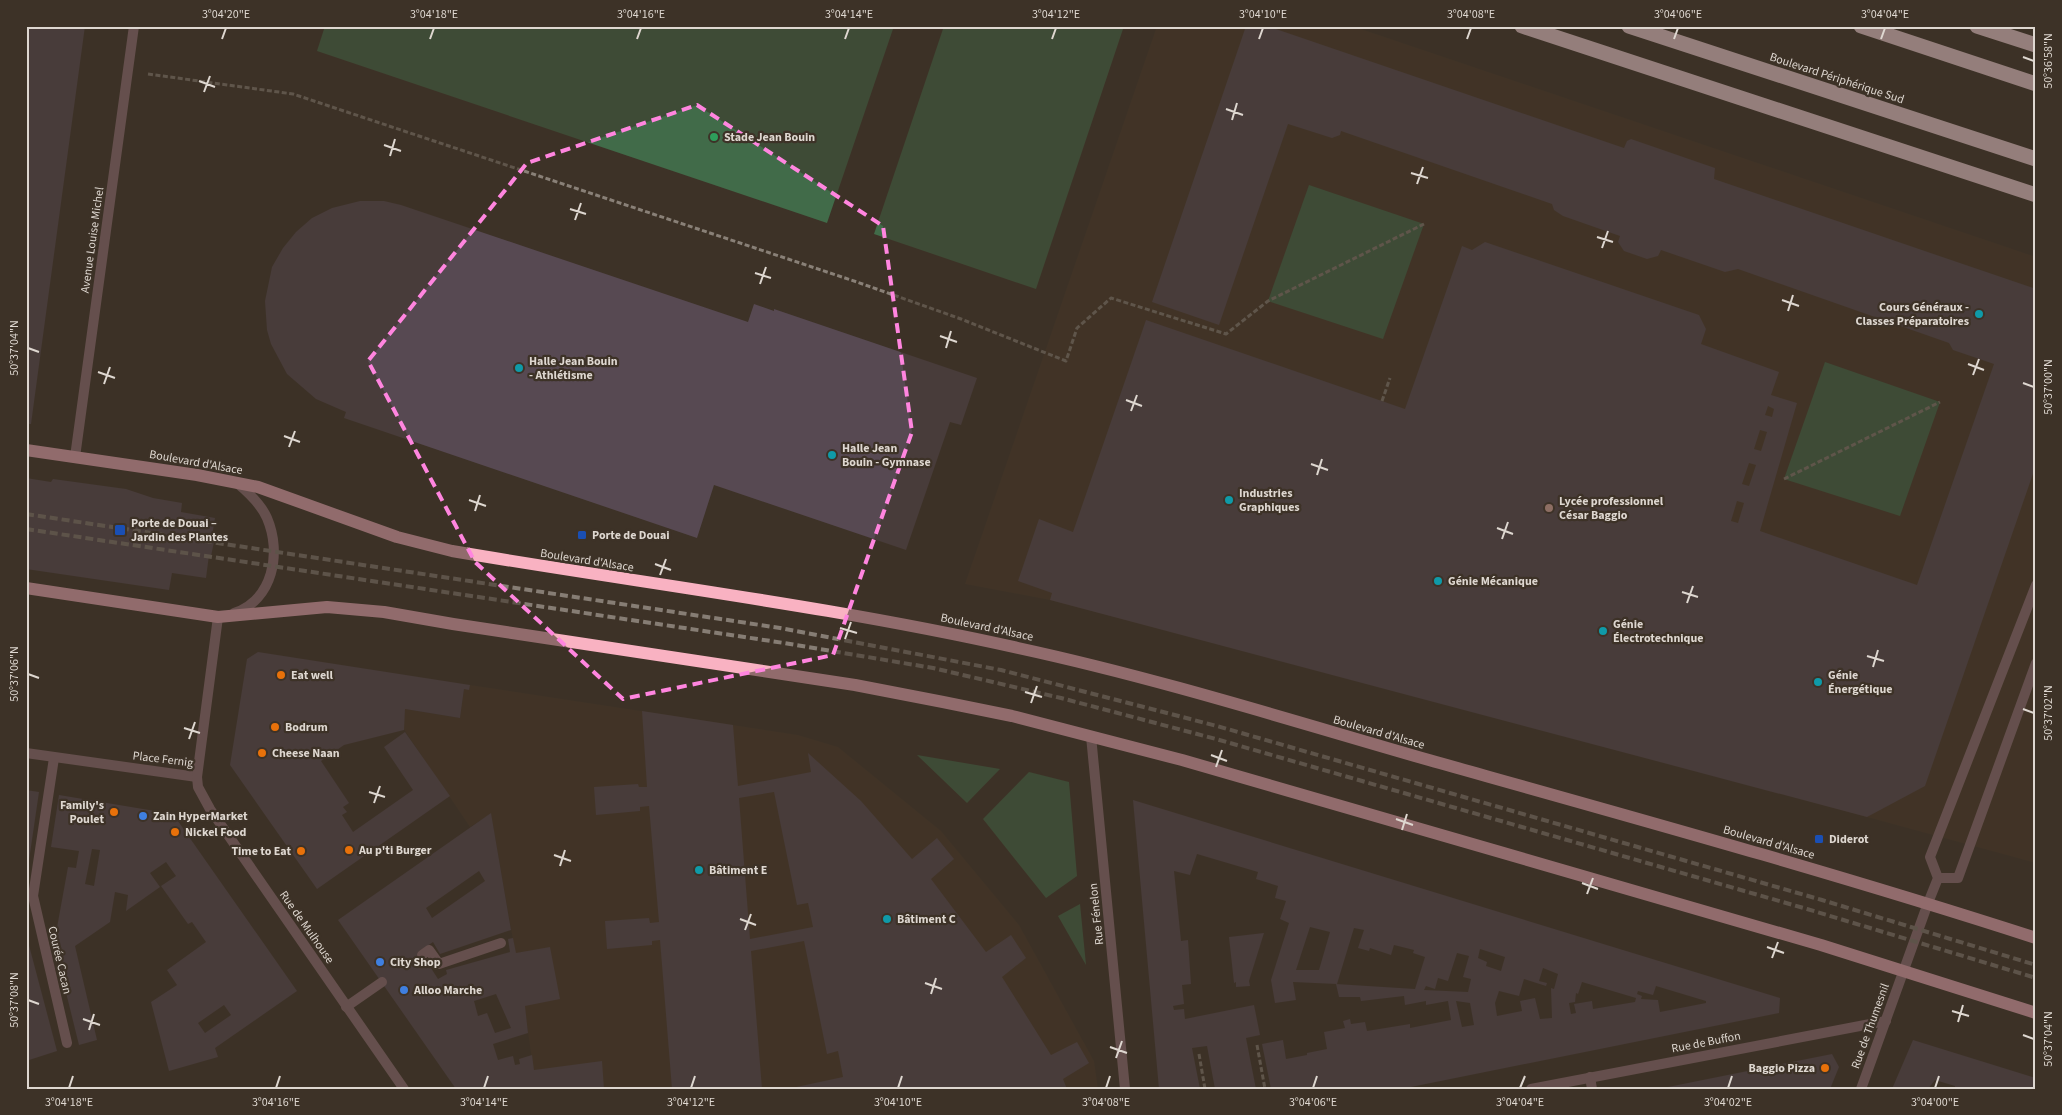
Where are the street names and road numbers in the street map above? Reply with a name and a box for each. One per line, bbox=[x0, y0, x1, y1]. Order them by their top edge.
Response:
street label: Boulevard Périphérique Sud bbox=[1767, 49, 1906, 108]
street label: Avenue Louise Michel bbox=[77, 186, 108, 294]
street label: Boulevard d'Alsace bbox=[148, 446, 244, 479]
street label: Boulevard d'Alsace bbox=[539, 545, 635, 576]
street label: Boulevard d'Alsace bbox=[939, 609, 1035, 646]
street label: Boulevard d'Alsace bbox=[1331, 711, 1427, 754]
street label: Place Fernig bbox=[132, 747, 194, 772]
street label: Boulevard d'Alsace bbox=[1721, 821, 1817, 864]
street label: Rue Fénelon bbox=[1085, 882, 1108, 946]
street label: Rue de Mulhouse bbox=[275, 887, 338, 967]
street label: Courée Cacan bbox=[43, 925, 76, 996]
street label: Rue de Thumesnil bbox=[1847, 981, 1894, 1071]
street label: Rue de Buffon bbox=[1670, 1027, 1742, 1058]

